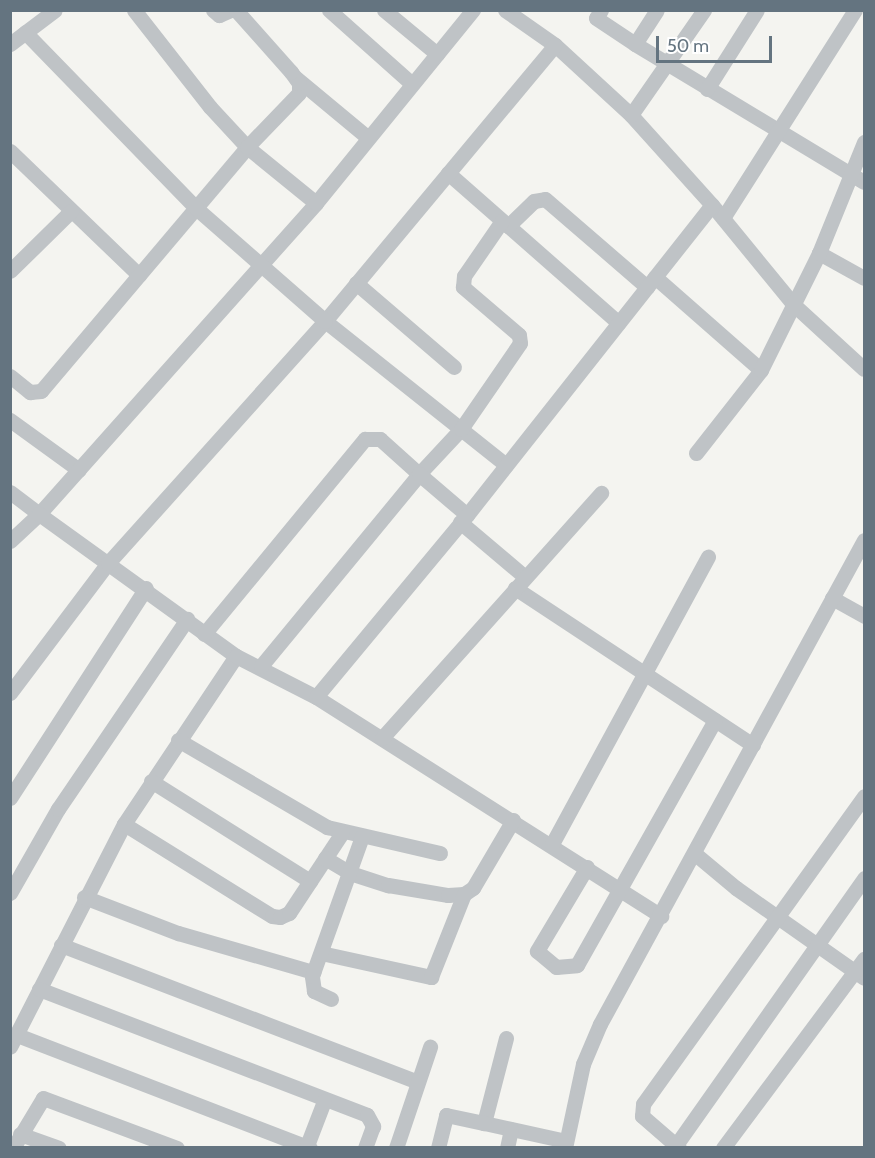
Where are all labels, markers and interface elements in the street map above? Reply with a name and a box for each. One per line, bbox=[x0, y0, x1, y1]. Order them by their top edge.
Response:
scale bar bbox=[659, 24, 774, 62]
text: 50 m bbox=[667, 35, 709, 57]

